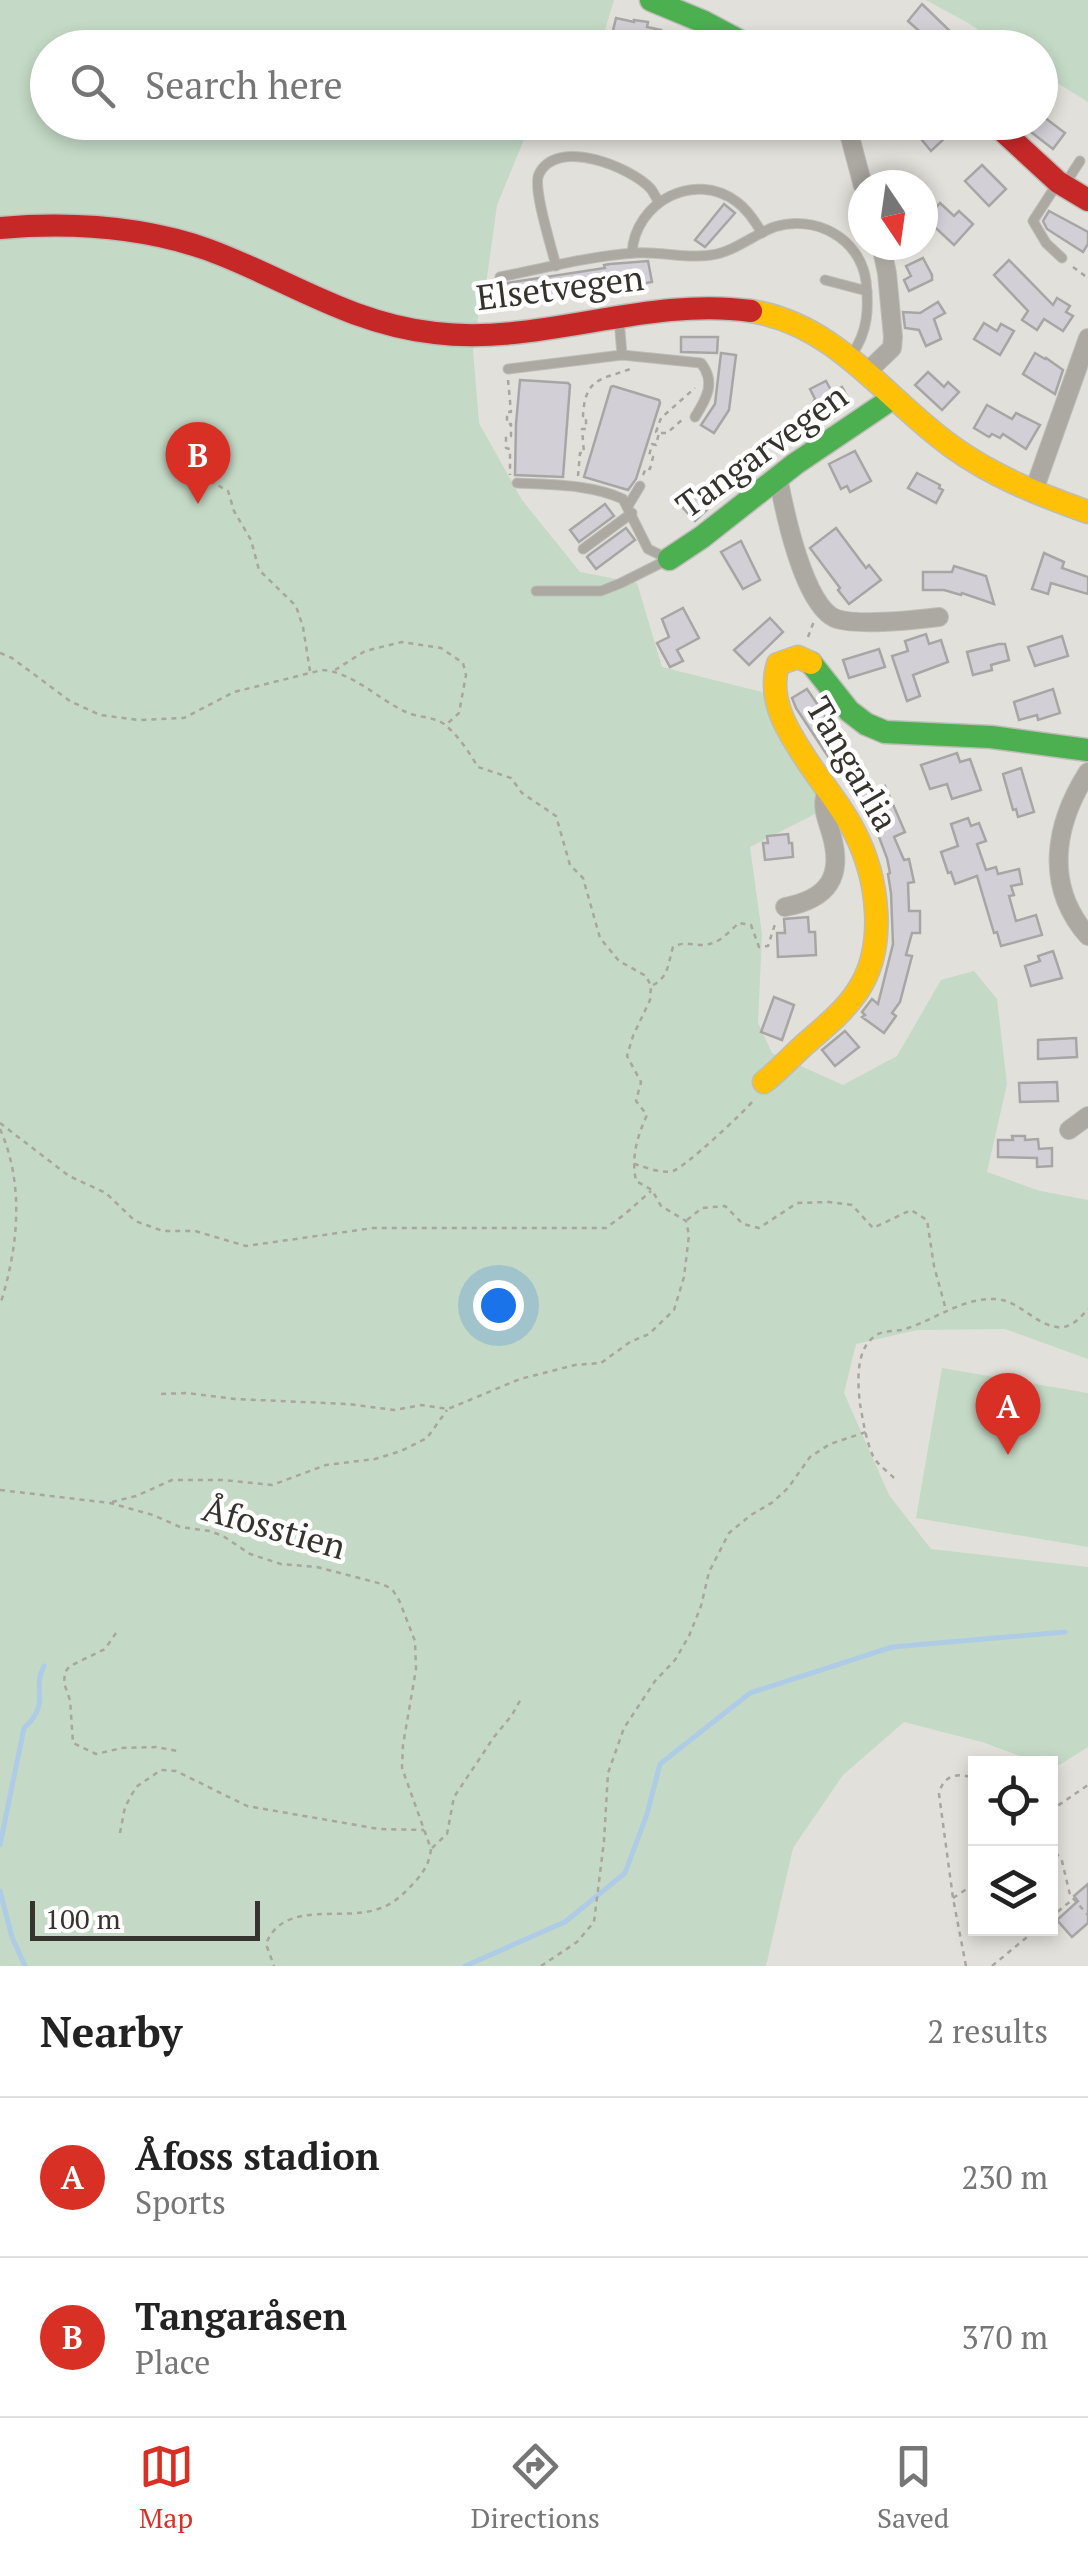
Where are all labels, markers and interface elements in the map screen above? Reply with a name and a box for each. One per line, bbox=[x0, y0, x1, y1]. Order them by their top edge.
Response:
search box bbox=[30, 30, 1058, 140]
icon: search bbox=[65, 58, 120, 113]
text: Search here bbox=[145, 60, 343, 110]
north arrow bbox=[848, 170, 938, 260]
street label: Elsetvegen bbox=[474, 254, 646, 320]
street label: Tangarvegen bbox=[667, 372, 856, 528]
pin: B bbox=[166, 422, 230, 504]
street label: Tangarlia bbox=[796, 688, 910, 839]
your location bbox=[473, 1280, 524, 1331]
pin: A bbox=[976, 1372, 1040, 1455]
street label: Åfosstien bbox=[197, 1485, 351, 1569]
map controls bbox=[968, 1756, 1058, 1936]
button: locate bbox=[968, 1756, 1058, 1846]
button: layers bbox=[968, 1846, 1058, 1936]
scale bar bbox=[30, 1896, 260, 1940]
text: 100 m bbox=[45, 1900, 121, 1937]
text: Nearby bbox=[40, 2003, 182, 2059]
text: 2 results bbox=[927, 2010, 1048, 2052]
text: Åfoss stadion bbox=[135, 2131, 379, 2181]
text: A bbox=[61, 2156, 84, 2198]
text: 230 m bbox=[961, 2156, 1048, 2198]
text: Sports bbox=[135, 2181, 226, 2223]
text: Tangaråsen bbox=[135, 2291, 347, 2341]
text: B bbox=[62, 2316, 83, 2358]
text: 370 m bbox=[961, 2316, 1048, 2358]
text: Place bbox=[135, 2341, 210, 2383]
tab: Map bbox=[139, 2439, 194, 2536]
tab: Directions bbox=[471, 2439, 600, 2536]
tab: Saved bbox=[877, 2439, 949, 2536]

